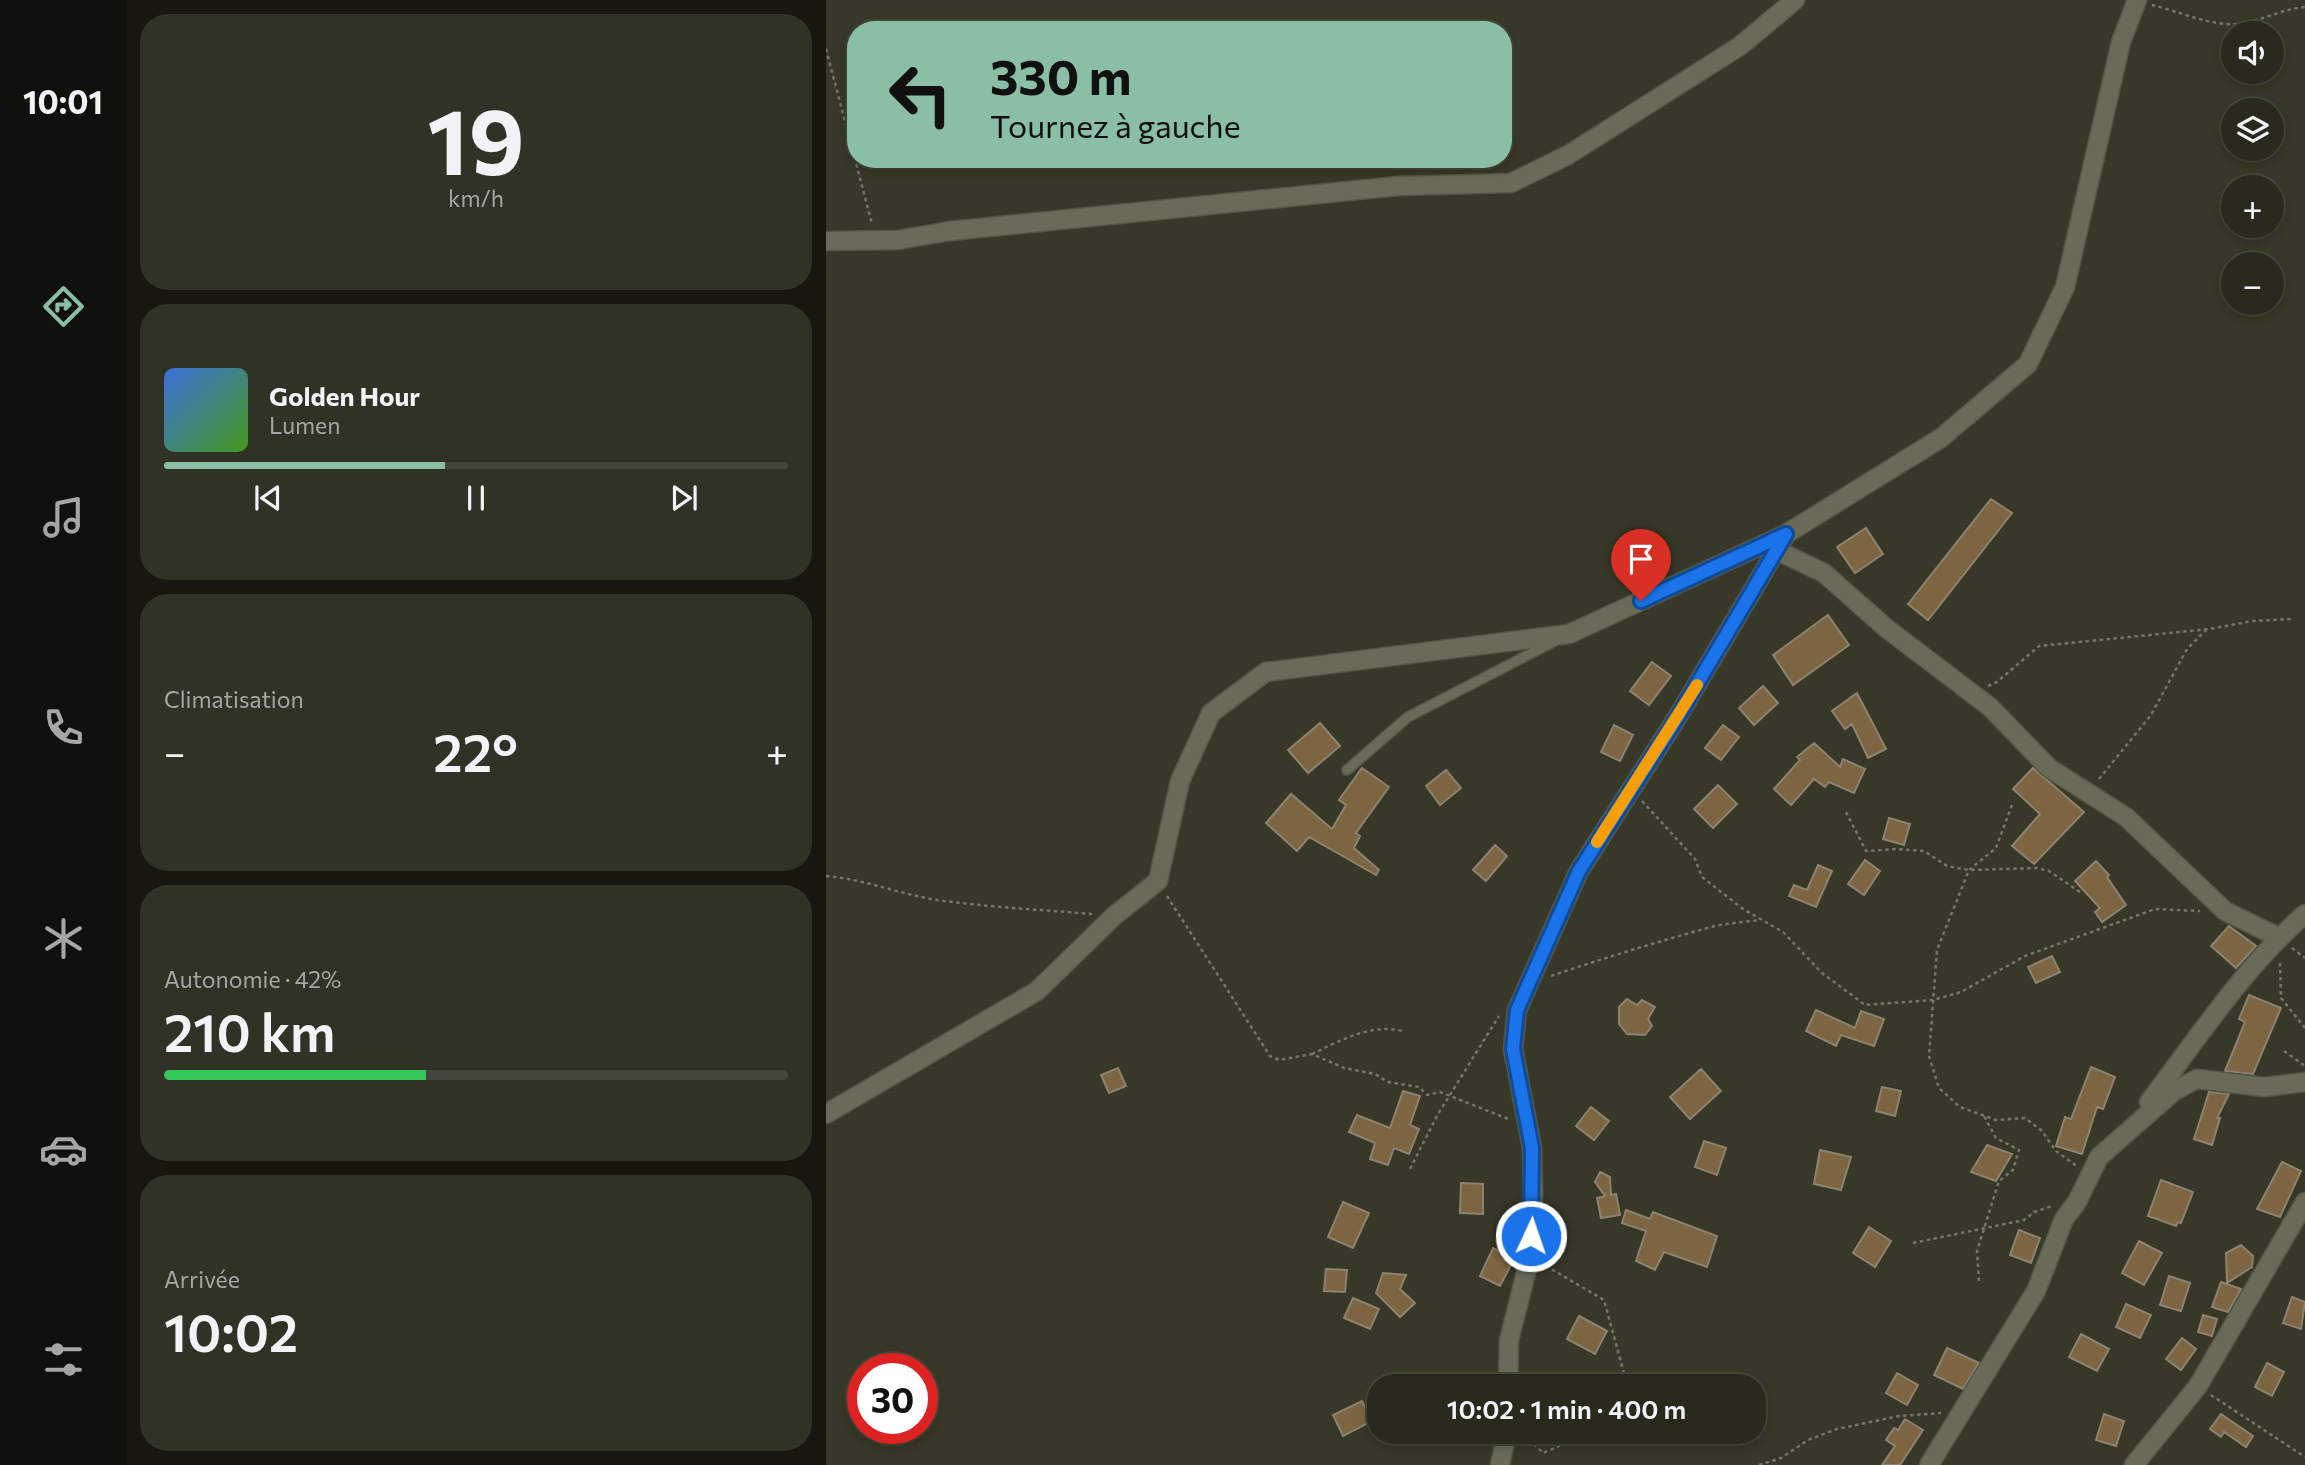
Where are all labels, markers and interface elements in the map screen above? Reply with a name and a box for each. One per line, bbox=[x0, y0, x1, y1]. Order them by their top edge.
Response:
map controls bbox=[2221, 21, 2284, 315]
button: sound bbox=[2221, 21, 2284, 84]
text: 330 m bbox=[990, 45, 1131, 105]
icon: left bbox=[875, 49, 966, 140]
text: 10:01 bbox=[23, 81, 103, 121]
text: 19 bbox=[427, 82, 525, 194]
button: layers bbox=[2221, 98, 2284, 161]
text: Tournez à gauche bbox=[990, 105, 1241, 145]
button: + bbox=[2221, 175, 2284, 238]
text: km/h bbox=[448, 184, 504, 212]
button: − bbox=[2221, 252, 2284, 315]
icon: directions bbox=[39, 282, 88, 331]
text: Golden Hour bbox=[269, 380, 420, 411]
text: Lumen bbox=[269, 411, 340, 439]
icon: previous bbox=[249, 479, 287, 517]
icon: pause bbox=[457, 479, 495, 517]
icon: next bbox=[665, 479, 703, 517]
icon: music bbox=[39, 493, 88, 542]
pin bbox=[1611, 529, 1671, 601]
icon: arrive bbox=[1622, 540, 1660, 578]
text: Climatisation bbox=[164, 685, 304, 713]
icon: phone bbox=[39, 703, 88, 752]
text: 22° bbox=[433, 719, 518, 783]
text: − bbox=[164, 728, 186, 775]
text: + bbox=[766, 728, 788, 775]
icon: climate bbox=[39, 914, 88, 963]
text: Autonomie · 42% bbox=[164, 965, 341, 993]
text: 210 km bbox=[164, 999, 335, 1063]
icon: car bbox=[39, 1125, 88, 1174]
position arrow bbox=[1494, 1199, 1568, 1273]
text: Arrivée bbox=[164, 1265, 240, 1293]
text: 10:02 bbox=[164, 1299, 298, 1363]
icon: filters bbox=[39, 1335, 88, 1384]
speed limit sign: 30 bbox=[847, 1353, 938, 1444]
text: 10:02 · 1 min · 400 m bbox=[1447, 1393, 1686, 1424]

